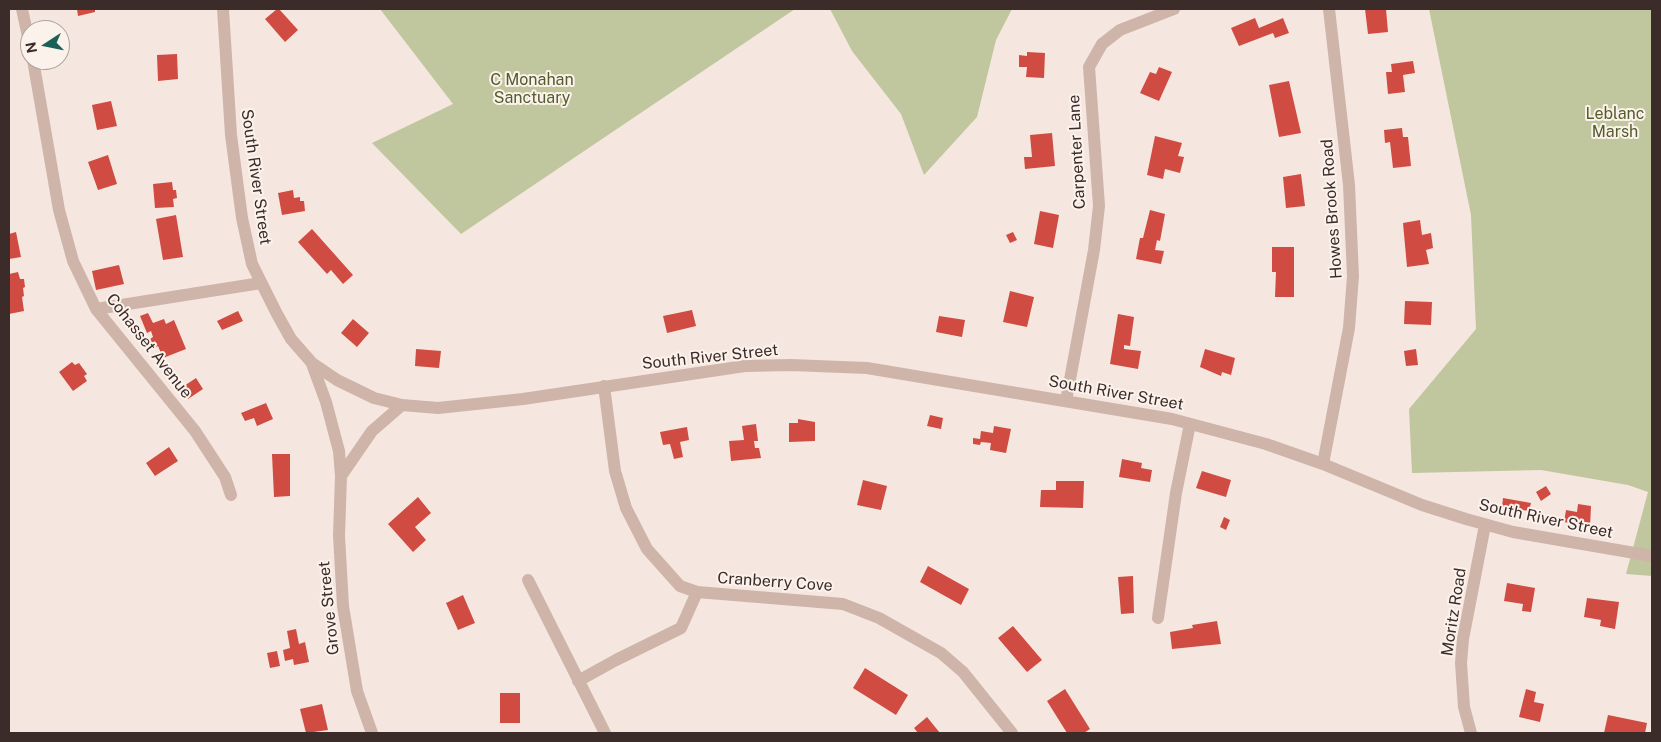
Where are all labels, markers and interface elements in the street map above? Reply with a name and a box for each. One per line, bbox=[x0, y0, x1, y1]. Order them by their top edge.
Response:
north arrow bbox=[20, 20, 70, 70]
text: N bbox=[22, 41, 40, 55]
park label: C Monahan Sanctuary bbox=[490, 70, 574, 108]
street label: Carpenter Lane bbox=[1064, 94, 1090, 210]
park label: Leblanc Marsh bbox=[1585, 104, 1645, 142]
street label: South River Street bbox=[237, 108, 275, 246]
street label: Howes Brook Road bbox=[1318, 138, 1346, 280]
street label: Cohasset Avenue bbox=[102, 290, 196, 402]
street label: South River Street bbox=[641, 340, 779, 374]
street label: South River Street bbox=[1047, 372, 1185, 414]
street label: South River Street bbox=[1477, 495, 1615, 543]
street label: Grove Street bbox=[315, 560, 343, 656]
street label: Moritz Road bbox=[1438, 567, 1470, 657]
street label: Cranberry Cove bbox=[717, 568, 833, 596]

